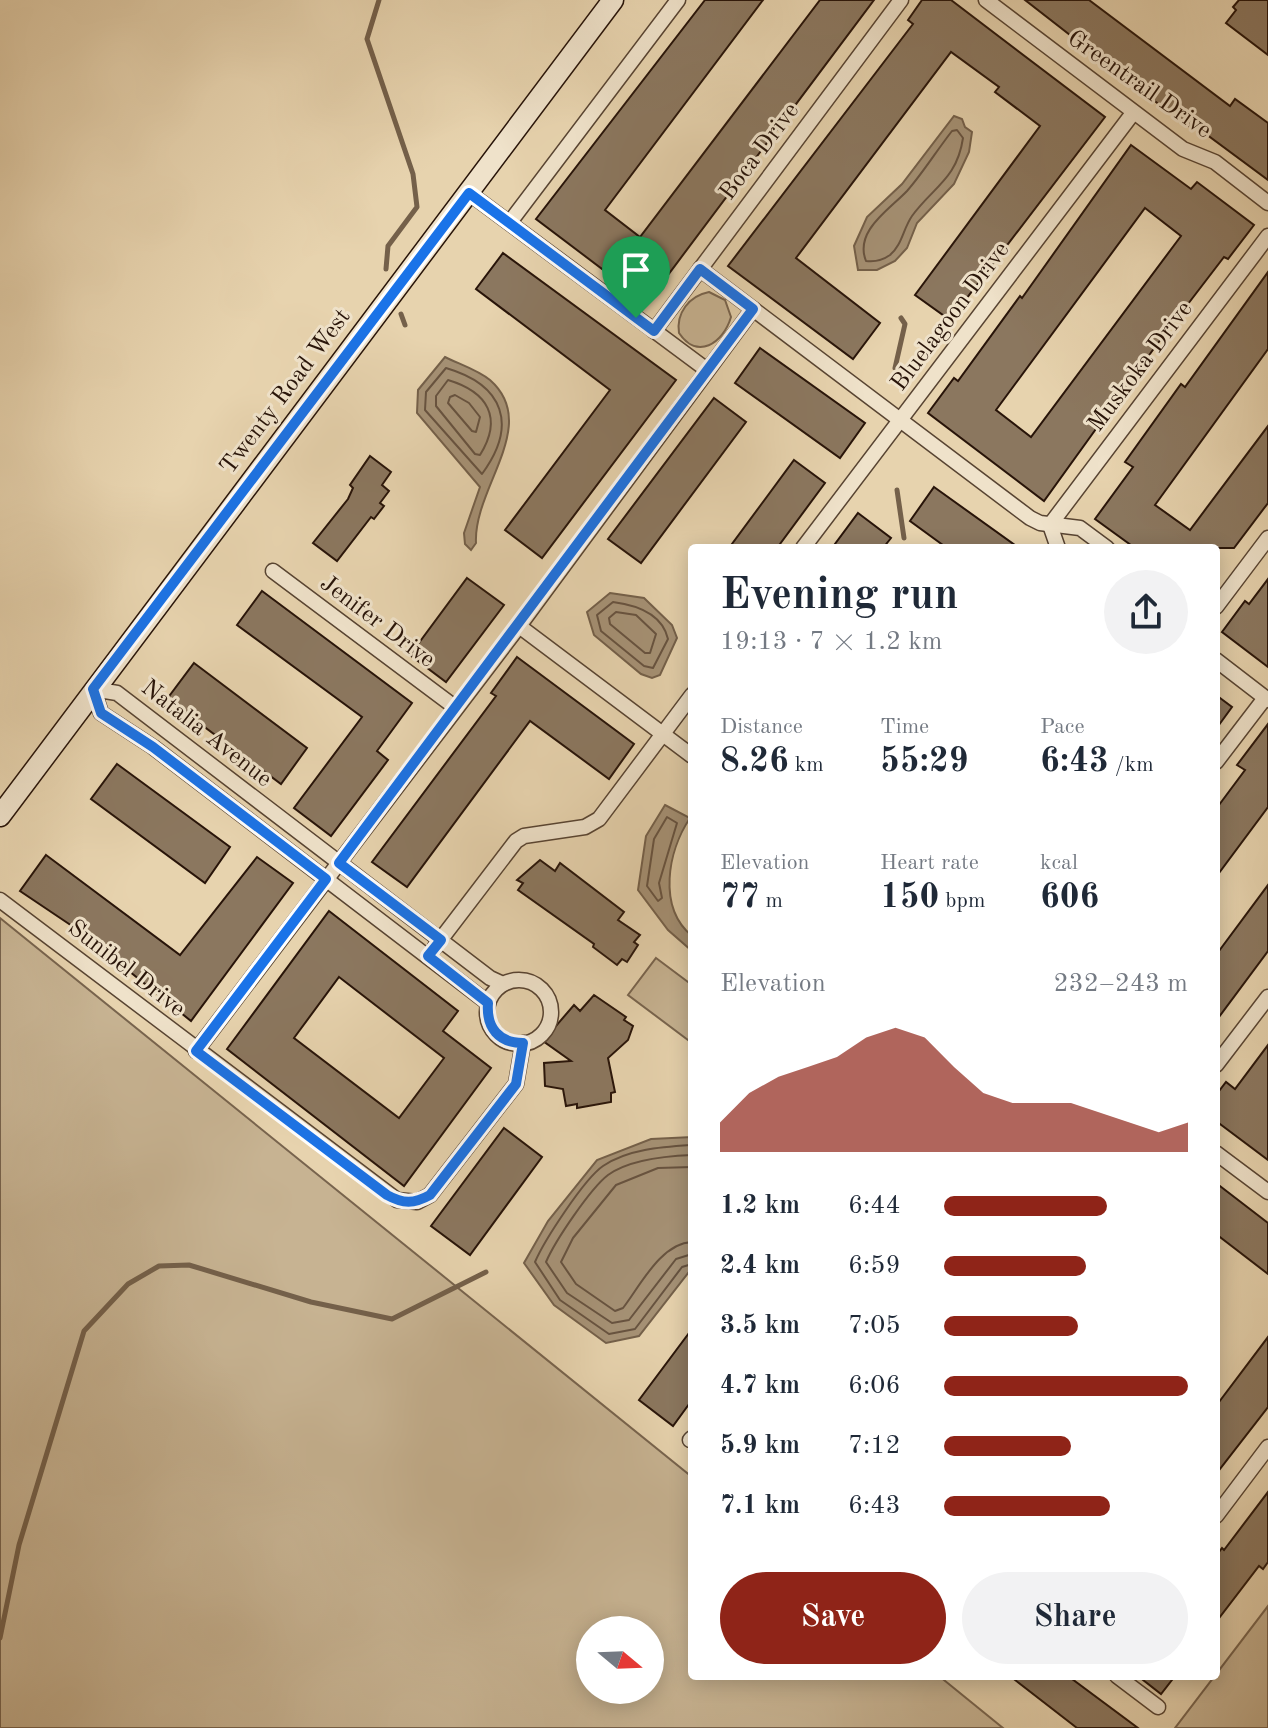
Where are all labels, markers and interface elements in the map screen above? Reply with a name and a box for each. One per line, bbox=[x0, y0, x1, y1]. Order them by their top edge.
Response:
street label: Greentrail Drive bbox=[1063, 27, 1215, 143]
street label: Boca Drive bbox=[716, 99, 804, 205]
pin bbox=[602, 236, 670, 318]
street label: Bluelagoon Drive bbox=[887, 238, 1015, 396]
icon: arrive bbox=[614, 248, 658, 292]
street label: Muskoka Drive bbox=[1084, 297, 1198, 437]
street label: Twenty Road West bbox=[216, 305, 356, 479]
button: share bbox=[1104, 570, 1188, 654]
street label: Jenifer Drive bbox=[315, 571, 439, 673]
text: Evening run bbox=[720, 574, 958, 618]
text: 19:13 · 7 × 1.2 km bbox=[720, 629, 942, 655]
street label: Natalia Avenue bbox=[136, 676, 276, 792]
text: Distance bbox=[720, 716, 803, 738]
text: Time bbox=[880, 716, 929, 738]
text: Pace bbox=[1040, 716, 1085, 738]
text: 8.26 bbox=[720, 745, 789, 779]
text: 55:29 bbox=[880, 745, 968, 779]
text: 6:43 bbox=[1040, 745, 1109, 779]
text: km bbox=[789, 754, 824, 776]
text: /km bbox=[1109, 754, 1154, 776]
text: Elevation bbox=[720, 852, 810, 874]
text: Heart rate bbox=[880, 852, 979, 874]
text: kcal bbox=[1040, 852, 1078, 874]
text: 77 bbox=[720, 881, 759, 915]
text: 150 bbox=[880, 881, 939, 915]
text: 606 bbox=[1040, 881, 1099, 915]
text: m bbox=[759, 890, 783, 912]
text: bpm bbox=[939, 890, 985, 912]
street label: Sunibel Drive bbox=[63, 916, 189, 1022]
text: Elevation bbox=[720, 971, 826, 997]
text: 232–243 m bbox=[1053, 971, 1188, 997]
text: 1.2 km bbox=[720, 1193, 800, 1219]
text: 6:44 bbox=[848, 1193, 901, 1219]
text: 2.4 km bbox=[720, 1253, 800, 1279]
text: 6:59 bbox=[848, 1253, 901, 1279]
text: 3.5 km bbox=[720, 1313, 800, 1339]
text: 7:05 bbox=[848, 1313, 901, 1339]
text: 4.7 km bbox=[720, 1373, 800, 1399]
text: 6:06 bbox=[848, 1373, 901, 1399]
text: 5.9 km bbox=[720, 1433, 800, 1459]
text: 7:12 bbox=[848, 1433, 901, 1459]
text: 7.1 km bbox=[720, 1493, 800, 1519]
text: 6:43 bbox=[848, 1493, 901, 1519]
button: Save bbox=[720, 1572, 946, 1664]
button: Share bbox=[962, 1572, 1188, 1664]
north arrow bbox=[576, 1616, 664, 1704]
map controls bbox=[576, 1616, 664, 1704]

